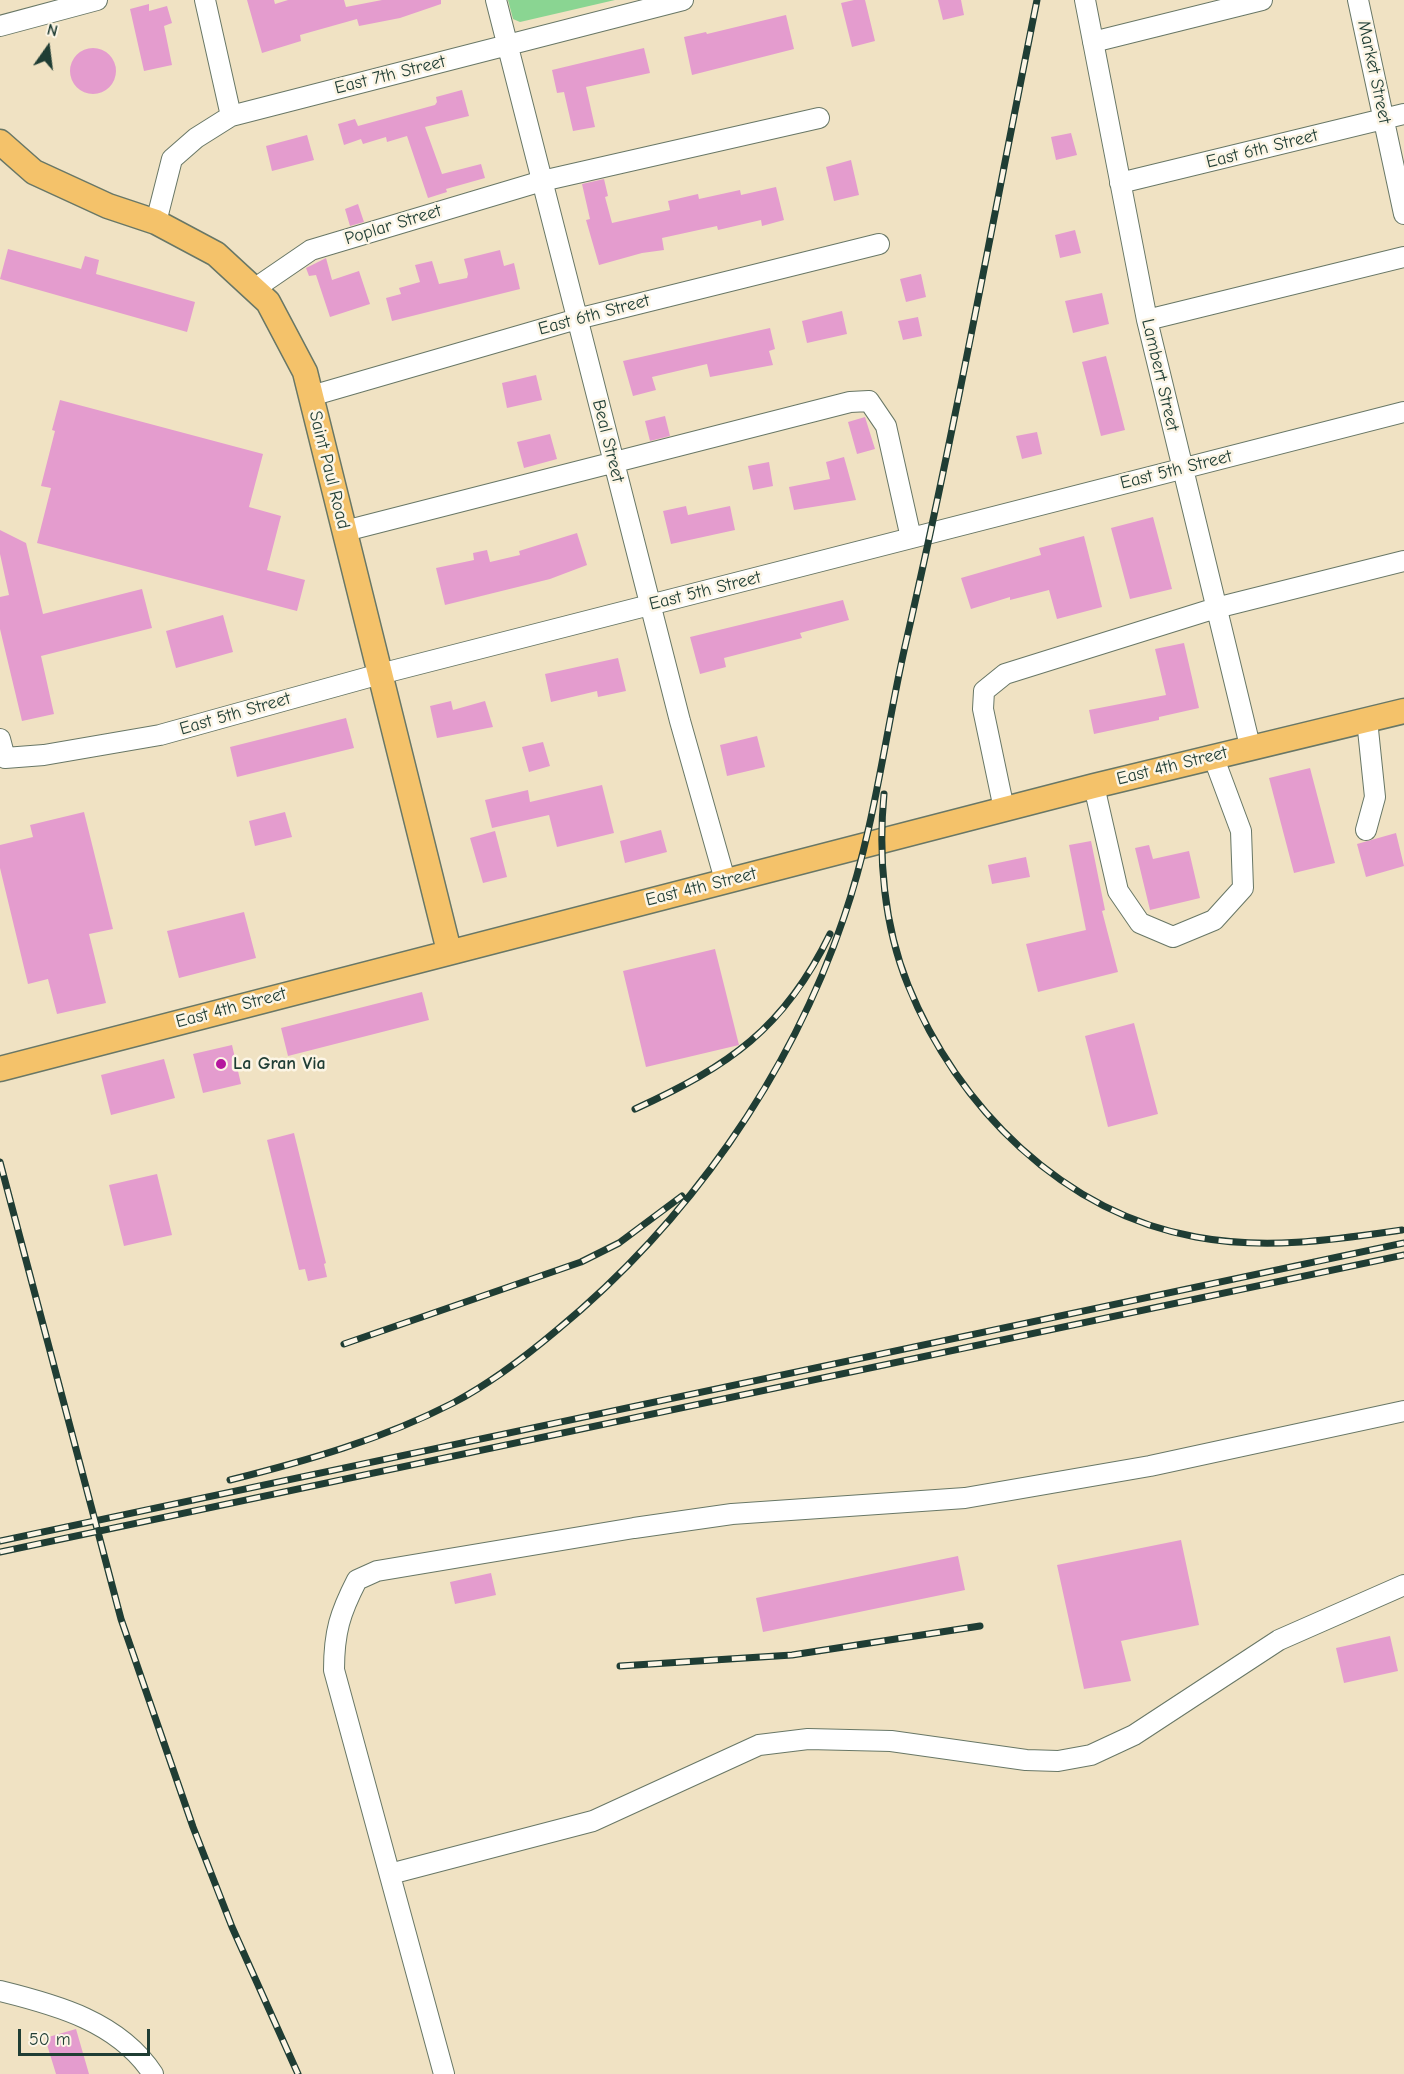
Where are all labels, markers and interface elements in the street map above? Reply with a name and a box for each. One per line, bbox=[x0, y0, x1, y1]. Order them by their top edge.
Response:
north arrow bbox=[18, 18, 78, 78]
street label: Market Street bbox=[1353, 18, 1395, 126]
text: N bbox=[45, 21, 60, 41]
street label: East 7th Street bbox=[332, 51, 448, 99]
street label: East 6th Street bbox=[1204, 125, 1320, 173]
street label: Poplar Street bbox=[342, 200, 444, 250]
street label: East 6th Street bbox=[536, 290, 652, 340]
street label: Lambert Street bbox=[1137, 317, 1183, 433]
street label: Beal Street bbox=[587, 397, 629, 485]
street label: Saint Paul Road bbox=[304, 409, 354, 531]
street label: East 5th Street bbox=[1118, 446, 1234, 494]
street label: East 5th Street bbox=[647, 567, 763, 615]
street label: East 5th Street bbox=[177, 688, 293, 740]
street label: East 4th Street bbox=[1114, 742, 1230, 790]
street label: East 4th Street bbox=[643, 863, 759, 911]
street label: East 4th Street bbox=[173, 983, 289, 1033]
place label: La Gran Via bbox=[233, 1053, 326, 1075]
marker: La Gran Via bbox=[214, 1057, 228, 1071]
scale bar bbox=[21, 2017, 153, 2055]
text: 50 m bbox=[29, 2029, 71, 2050]

